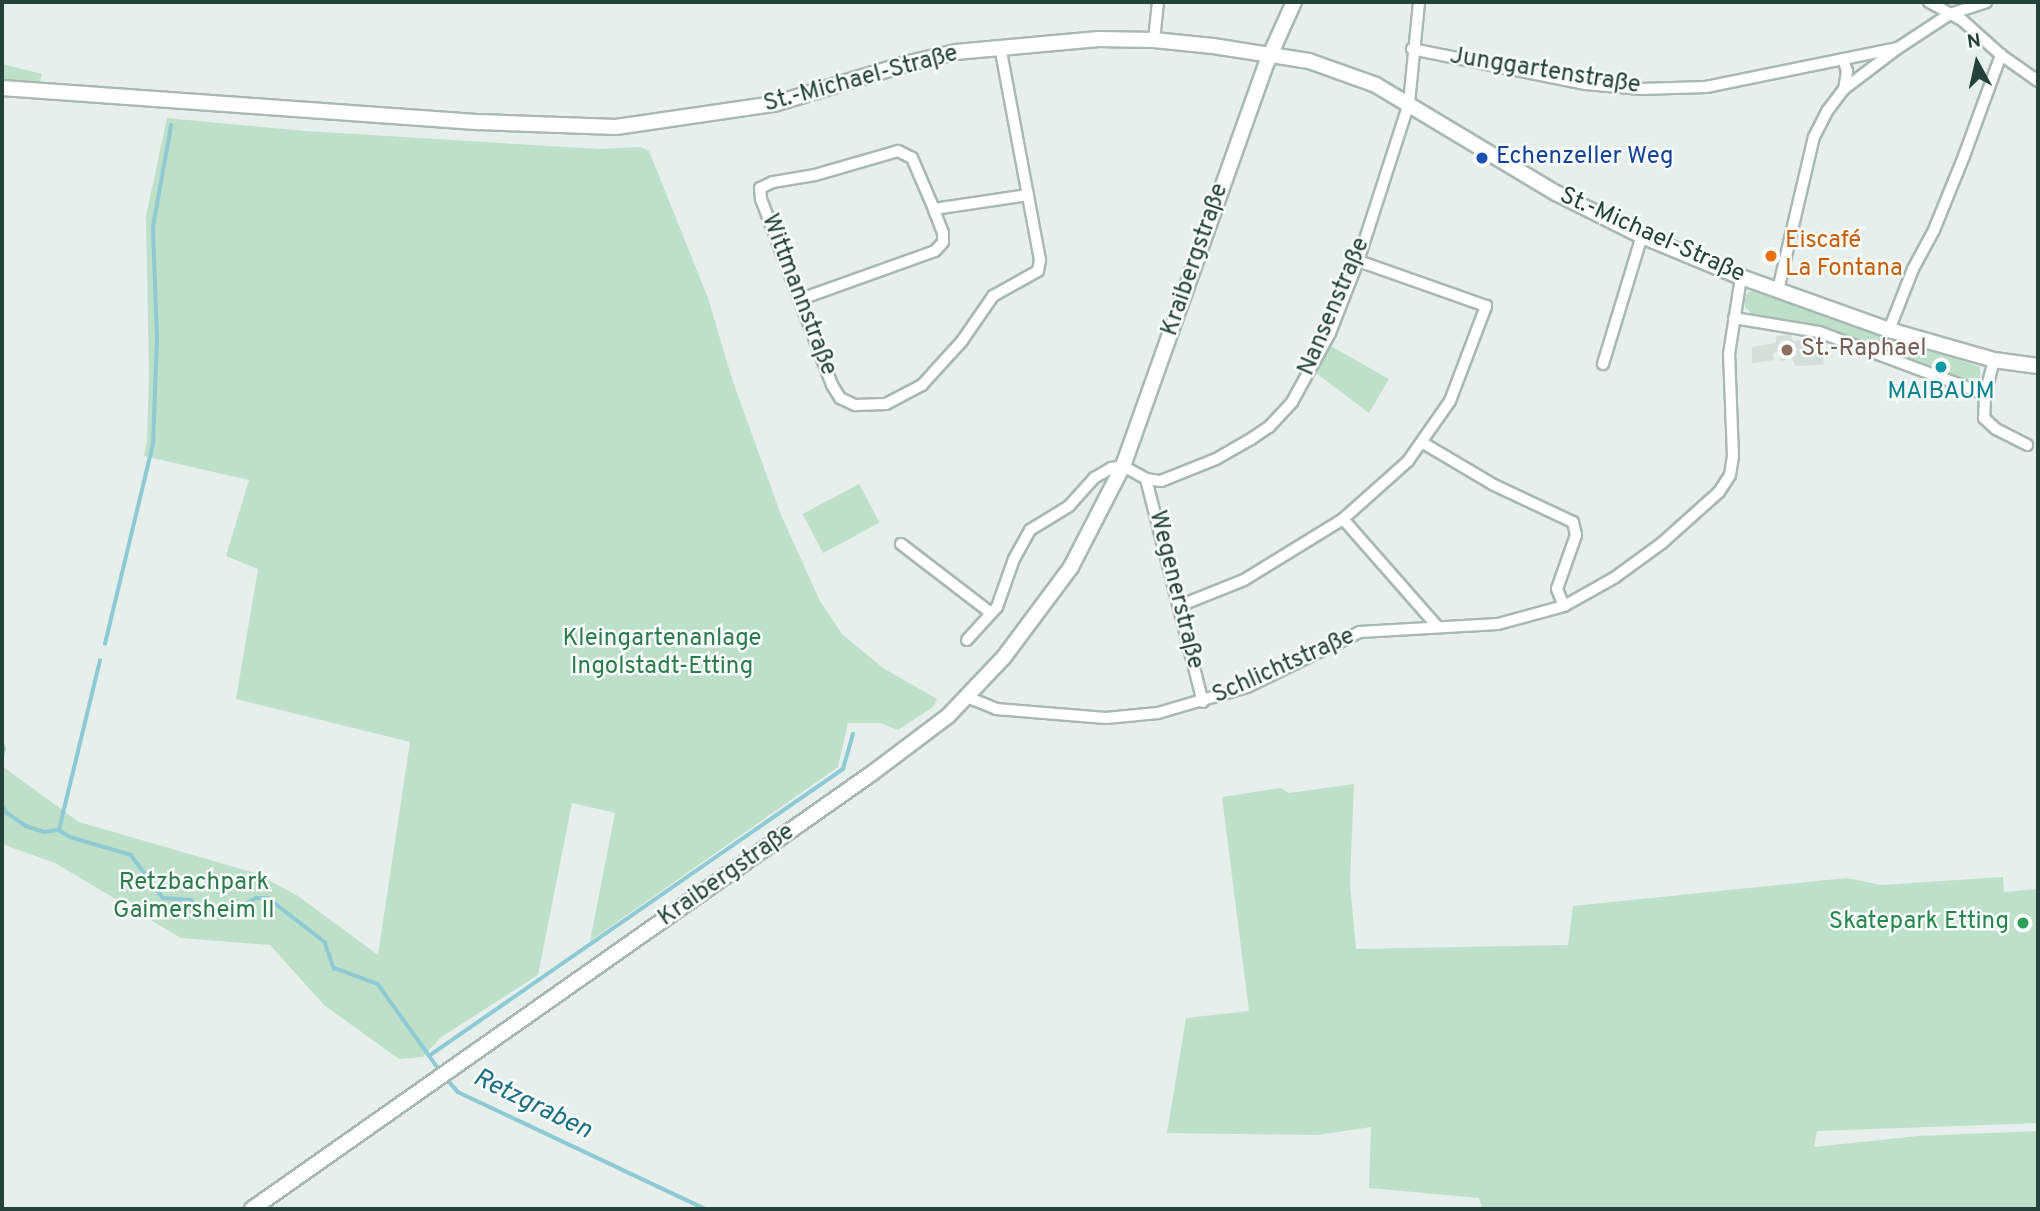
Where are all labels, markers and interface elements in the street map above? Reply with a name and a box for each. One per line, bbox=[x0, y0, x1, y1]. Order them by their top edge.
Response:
north arrow bbox=[1942, 28, 2012, 98]
text: N bbox=[1966, 29, 1983, 55]
street label: St.-Michael-Straße bbox=[761, 40, 961, 120]
street label: Junggartenstraße bbox=[1448, 43, 1642, 101]
place label: Echenzeller Weg bbox=[1496, 144, 1674, 172]
marker: Echenzeller Weg bbox=[1474, 150, 1490, 166]
street label: Kraibergstraße bbox=[1156, 180, 1236, 340]
street label: St.-Michael-Straße bbox=[1555, 182, 1749, 290]
street label: Wittmannstraße bbox=[754, 210, 842, 380]
place label: Eiscafé La Fontana bbox=[1785, 228, 1903, 284]
street label: Nansenstraße bbox=[1293, 234, 1377, 380]
marker: Eiscafé La Fontana bbox=[1763, 248, 1779, 264]
place label: St.-Raphael bbox=[1801, 336, 1926, 364]
marker: St.-Raphael bbox=[1779, 342, 1795, 358]
marker: MAIBAUM bbox=[1933, 359, 1949, 375]
place label: MAIBAUM bbox=[1887, 379, 1995, 407]
street label: Wegenerstraße bbox=[1141, 508, 1209, 672]
street label: Schlichtstraße bbox=[1208, 623, 1360, 711]
park label: Kleingartenanlage Ingolstadt-Etting bbox=[563, 626, 761, 682]
street label: Kraibergstraße bbox=[653, 818, 801, 934]
park label: Retzbachpark Gaimersheim II bbox=[113, 870, 275, 926]
place label: Skatepark Etting bbox=[1829, 909, 2009, 937]
marker: Skatepark Etting bbox=[2015, 915, 2031, 931]
water label: Retzgraben bbox=[468, 1063, 596, 1147]

